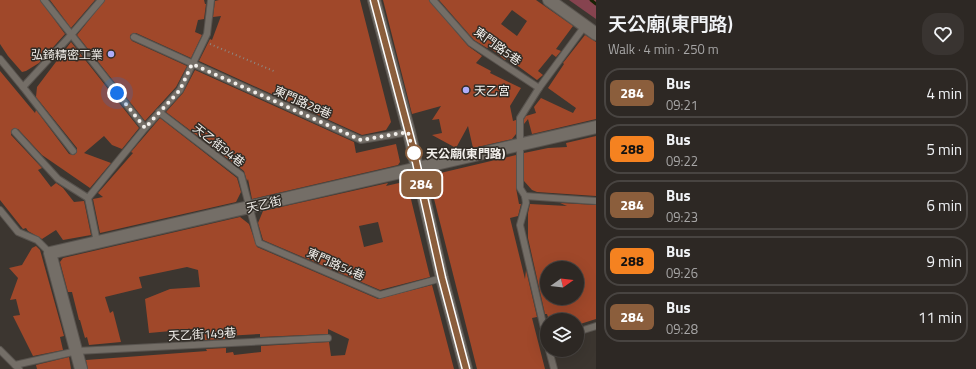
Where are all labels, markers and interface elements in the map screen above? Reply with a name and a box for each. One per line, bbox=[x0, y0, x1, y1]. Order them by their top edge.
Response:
text: 天公廟(東門路) bbox=[608, 9, 733, 38]
button: heart bbox=[922, 13, 964, 55]
street label: 東門路5巷 bbox=[470, 22, 526, 70]
text: Walk · 4 min · 250 m bbox=[608, 39, 719, 59]
place label: 弘錡精密工業 bbox=[31, 45, 103, 64]
marker: 弘錡精密工業 bbox=[106, 49, 116, 59]
text: Bus bbox=[666, 72, 691, 95]
street label: 東門路28巷 bbox=[271, 81, 335, 123]
place label: 天乙宮 bbox=[474, 81, 510, 100]
text: 284 bbox=[620, 82, 644, 103]
text: 4 min bbox=[926, 82, 962, 105]
your location bbox=[107, 83, 127, 103]
marker: 天乙宮 bbox=[461, 85, 471, 95]
text: 09:21 bbox=[666, 95, 698, 115]
street label: 天乙街94巷 bbox=[189, 119, 249, 171]
text: Bus bbox=[666, 128, 691, 151]
text: 288 bbox=[620, 138, 644, 159]
text: 5 min bbox=[926, 138, 962, 161]
marker: 天公廟(東門路) bbox=[405, 144, 423, 162]
place label: 天公廟(東門路) bbox=[426, 144, 506, 163]
text: 09:22 bbox=[666, 151, 698, 171]
line badge: 284 bbox=[398, 171, 444, 197]
text: 284 bbox=[409, 173, 433, 194]
text: Bus bbox=[666, 184, 691, 207]
street label: 天乙街 bbox=[244, 191, 284, 217]
text: 284 bbox=[620, 194, 644, 215]
text: 6 min bbox=[926, 194, 962, 217]
text: 09:23 bbox=[666, 207, 698, 227]
text: Bus bbox=[666, 240, 691, 263]
street label: 東門路54巷 bbox=[304, 243, 368, 285]
text: 288 bbox=[620, 250, 644, 271]
text: 9 min bbox=[926, 250, 962, 273]
north arrow bbox=[540, 261, 584, 305]
map controls bbox=[540, 261, 584, 357]
text: 09:26 bbox=[666, 263, 698, 283]
text: Bus bbox=[666, 296, 691, 319]
text: 284 bbox=[620, 306, 644, 327]
text: 11 min bbox=[918, 306, 962, 329]
button: layers bbox=[540, 313, 584, 357]
text: 09:28 bbox=[666, 319, 698, 339]
street label: 天乙街149巷 bbox=[167, 323, 237, 345]

